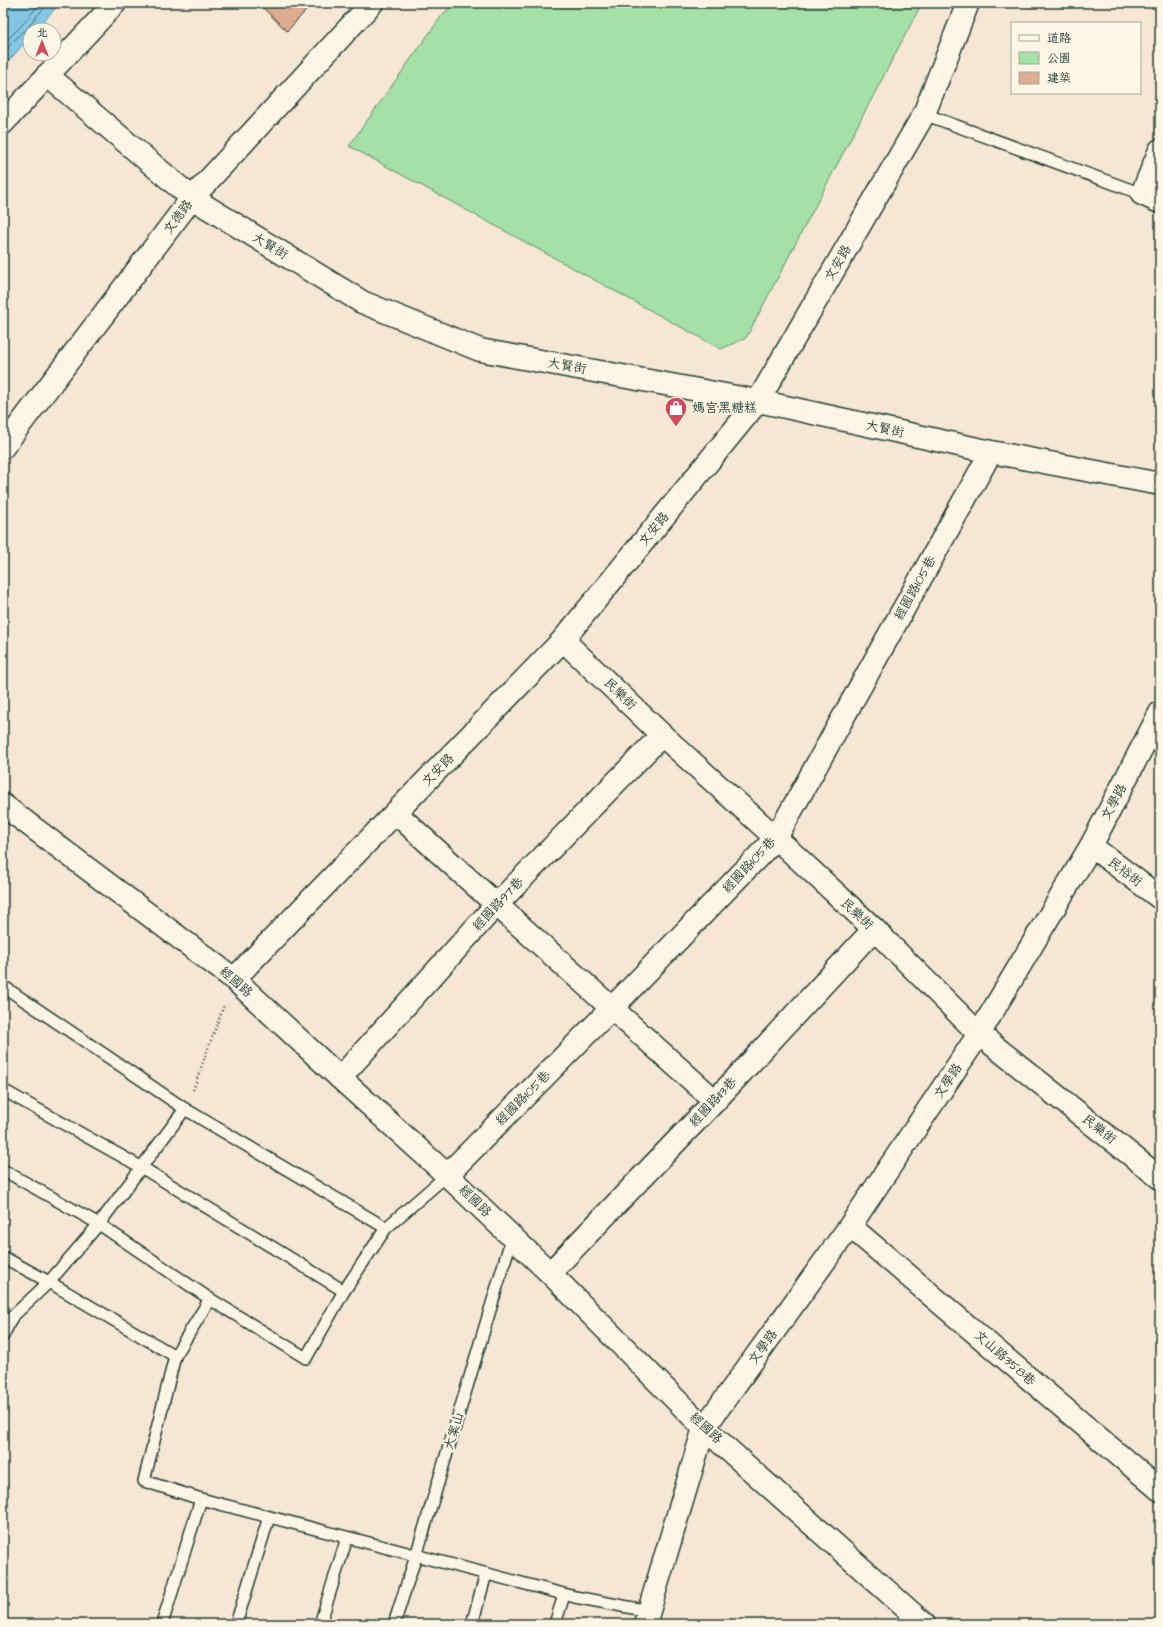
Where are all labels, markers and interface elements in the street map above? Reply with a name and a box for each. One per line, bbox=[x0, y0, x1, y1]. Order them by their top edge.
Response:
north arrow bbox=[22, 22, 62, 62]
legend bbox=[1011, 22, 1141, 94]
text: 北 bbox=[37, 25, 48, 40]
text: 道路 bbox=[1047, 30, 1071, 47]
text: 公園 bbox=[1047, 50, 1071, 67]
text: 建築 bbox=[1047, 70, 1071, 87]
street label: 文德路 bbox=[159, 196, 197, 238]
street label: 大賢街 bbox=[249, 228, 291, 264]
street label: 文安路 bbox=[820, 242, 856, 284]
street label: 大賢街 bbox=[546, 354, 588, 378]
shop icon: 媽宮黑糖糕 bbox=[663, 395, 689, 428]
place label: 媽宮黑糖糕 bbox=[692, 399, 757, 417]
street label: 大賢街 bbox=[864, 416, 906, 442]
street label: 文安路 bbox=[635, 508, 673, 550]
street label: 經國路105巷 bbox=[890, 553, 940, 623]
street label: 民樂街 bbox=[600, 674, 640, 714]
street label: 文安路 bbox=[418, 750, 458, 790]
street label: 文學路 bbox=[1097, 781, 1131, 823]
street label: 經國路105巷 bbox=[718, 833, 780, 897]
street label: 民裕街 bbox=[1104, 853, 1146, 891]
street label: 經國路97巷 bbox=[468, 873, 528, 935]
street label: 民樂街 bbox=[837, 894, 877, 934]
street label: 經國路 bbox=[215, 962, 257, 1002]
street label: 文學路 bbox=[930, 1060, 966, 1102]
street label: 經國路105巷 bbox=[492, 1067, 554, 1129]
street label: 經國路113巷 bbox=[685, 1073, 741, 1131]
street label: 民樂街 bbox=[1078, 1110, 1120, 1148]
street label: 經國路 bbox=[455, 1181, 495, 1221]
street label: 文學路 bbox=[744, 1326, 782, 1368]
street label: 文山路358巷 bbox=[970, 1326, 1040, 1390]
street label: 經國路 bbox=[686, 1408, 726, 1448]
street label: 大案山 bbox=[440, 1410, 468, 1452]

